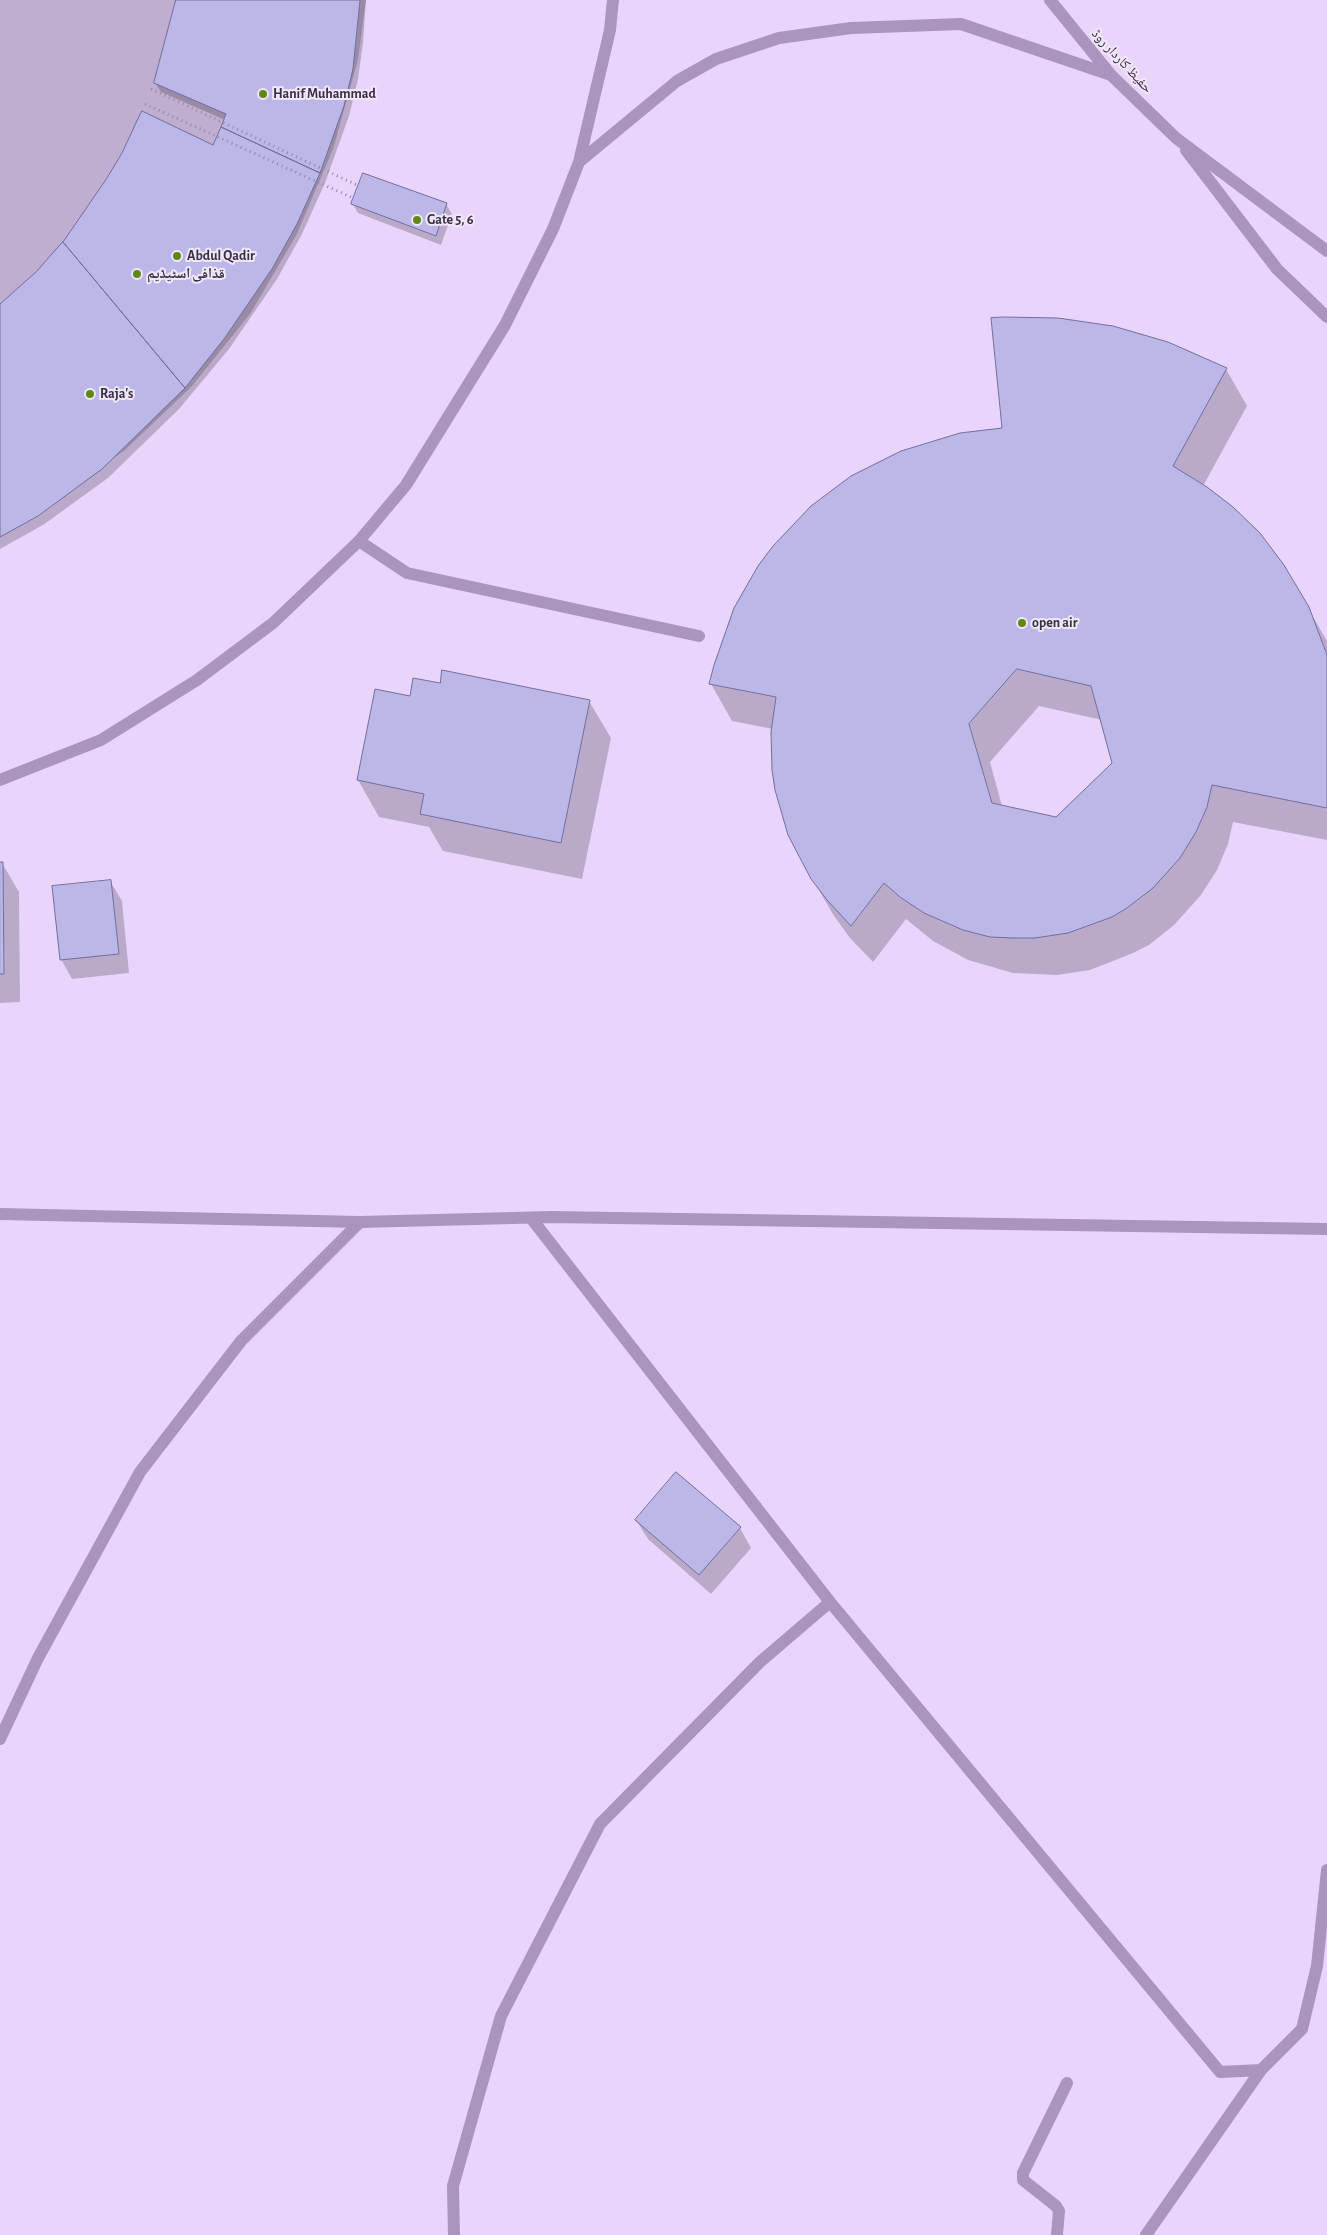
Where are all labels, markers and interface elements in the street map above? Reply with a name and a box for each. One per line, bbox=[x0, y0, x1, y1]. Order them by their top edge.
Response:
street label: حفیظ کاردار روڈ bbox=[1088, 25, 1156, 97]
place label: Hanif Muhammad bbox=[273, 86, 376, 102]
marker: Hanif Muhammad bbox=[257, 88, 269, 100]
place label: Gate 5, 6 bbox=[427, 212, 473, 228]
marker: Gate 5, 6 bbox=[411, 214, 423, 226]
place label: Abdul Qadir bbox=[187, 248, 255, 264]
marker: Abdul Qadir bbox=[171, 250, 183, 262]
place label: قذافی اسٹیڈیم bbox=[147, 266, 225, 282]
marker: قذافی اسٹیڈیم bbox=[131, 268, 143, 280]
place label: Raja's bbox=[100, 386, 133, 402]
marker: Raja's bbox=[84, 388, 96, 400]
place label: open air bbox=[1032, 615, 1078, 631]
marker: open air bbox=[1016, 617, 1028, 629]

